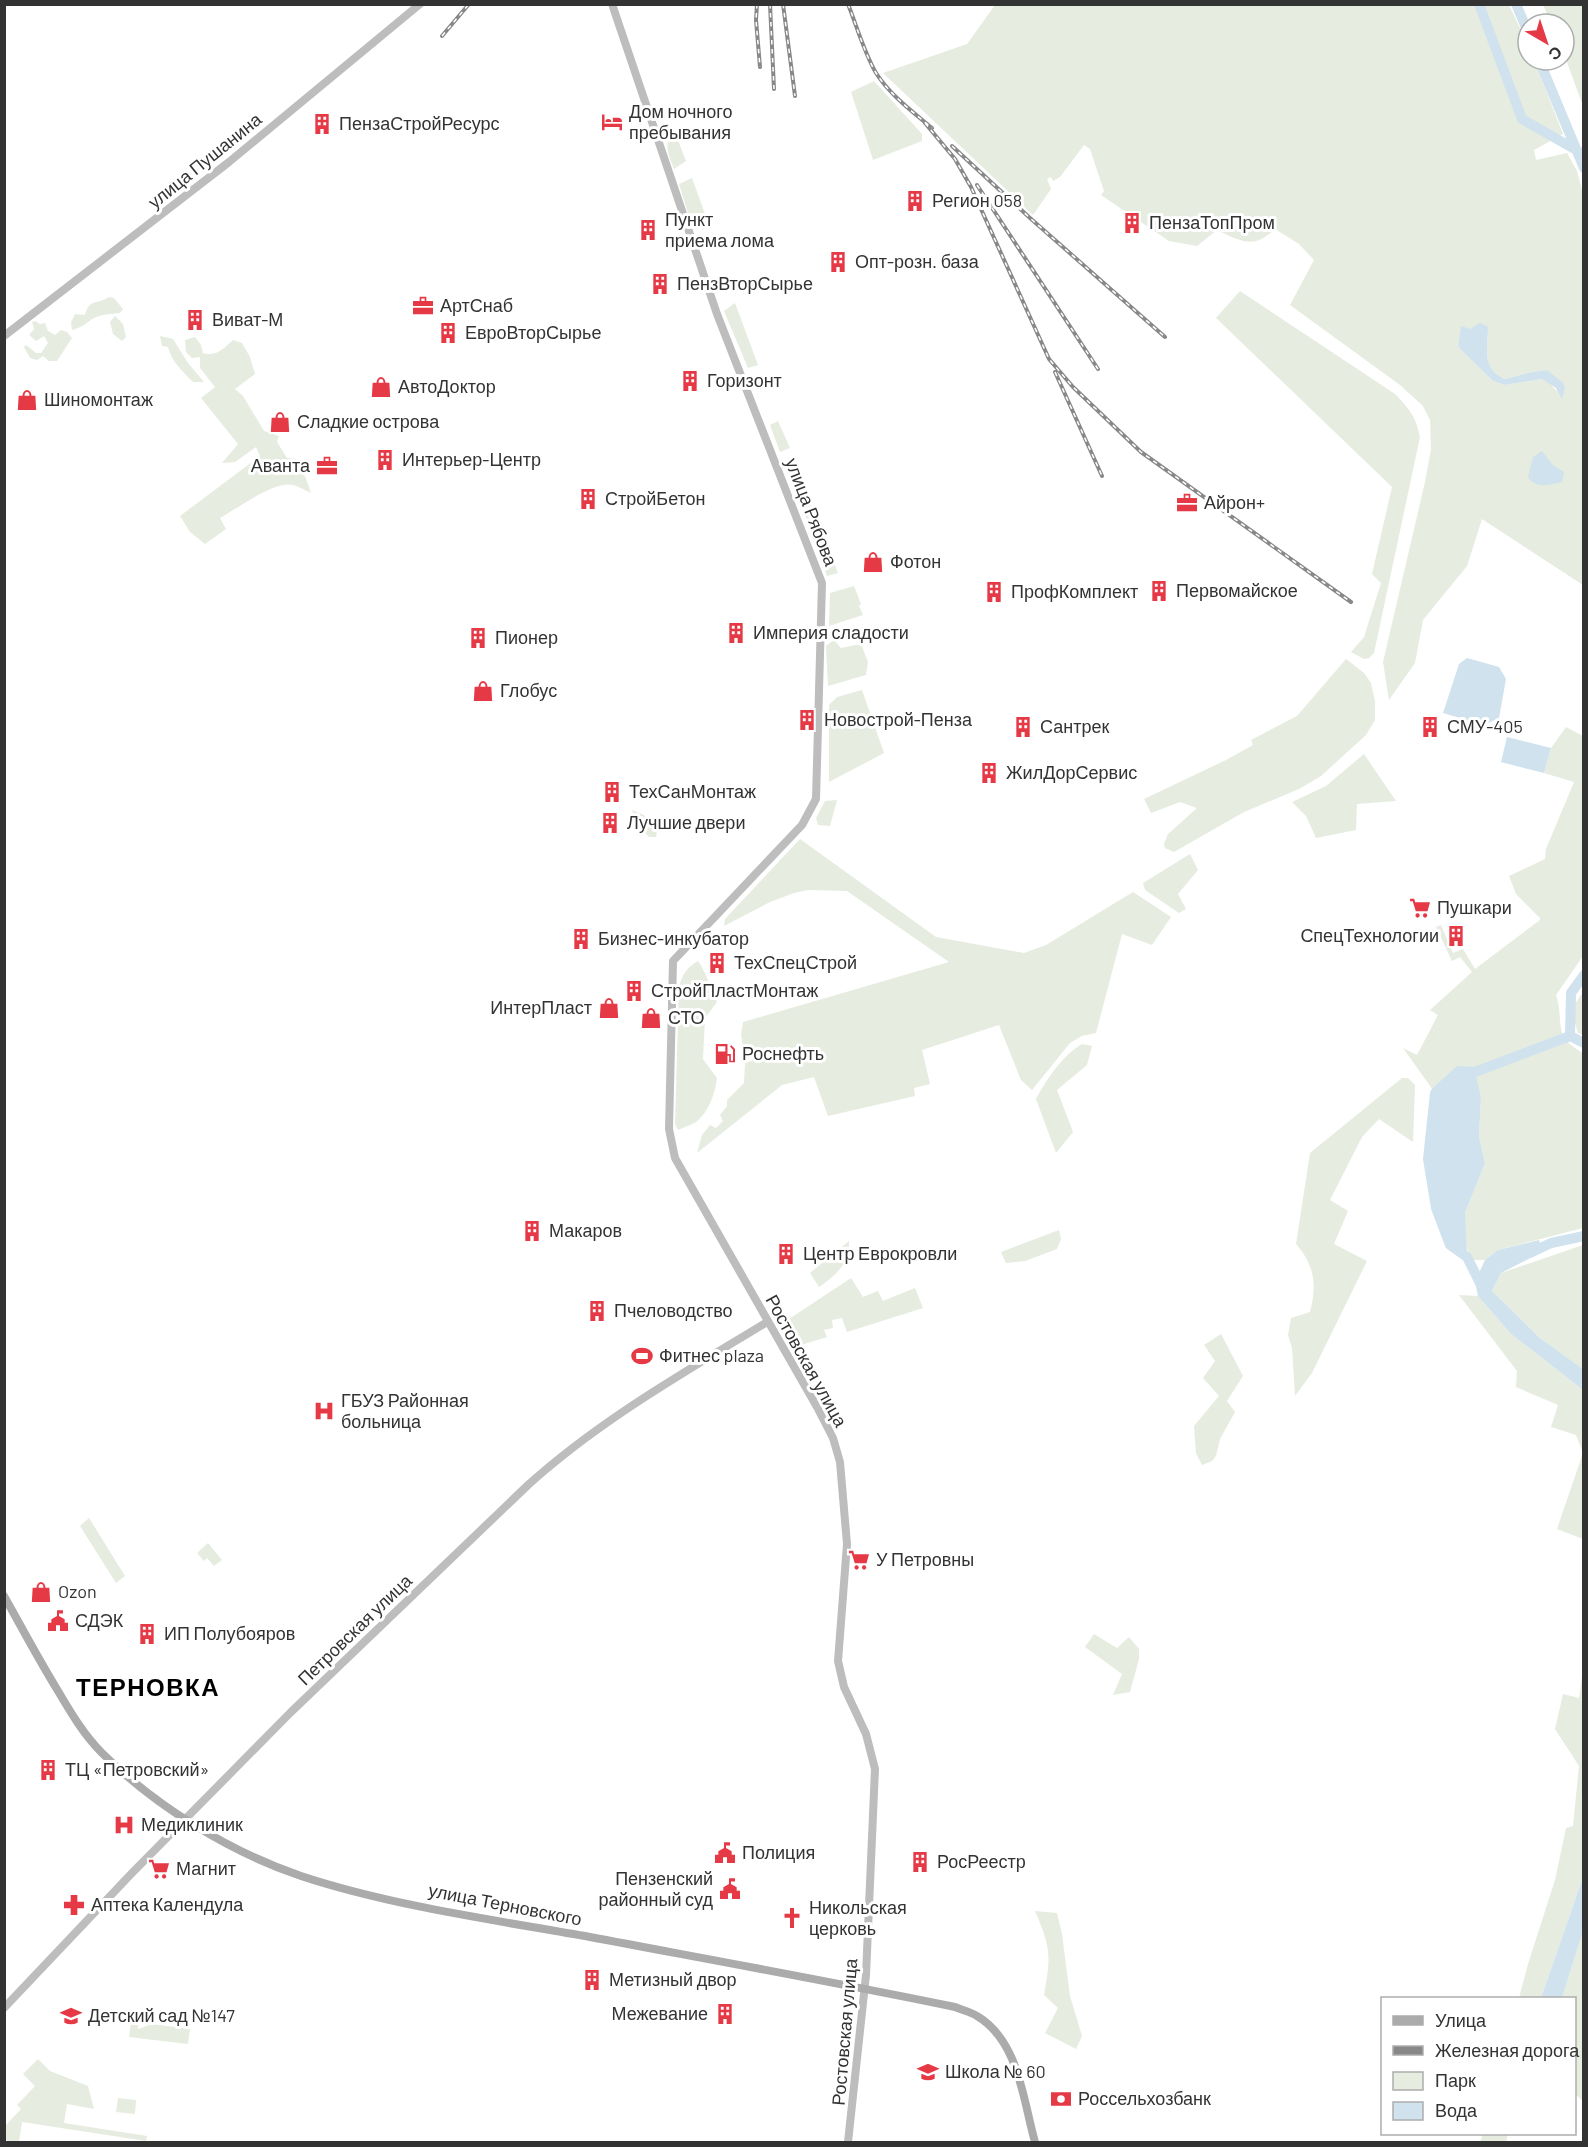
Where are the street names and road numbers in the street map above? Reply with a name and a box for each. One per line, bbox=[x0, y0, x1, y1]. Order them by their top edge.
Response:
street label: улица Пушанина bbox=[143, 107, 266, 213]
street label: улица Рябова bbox=[781, 455, 843, 570]
street label: Ростовская улица bbox=[761, 1291, 853, 1431]
street label: Петровская улица bbox=[293, 1569, 417, 1689]
street label: улица Терновского bbox=[427, 1878, 584, 1930]
street label: Ростовская улица bbox=[827, 1956, 861, 2106]

